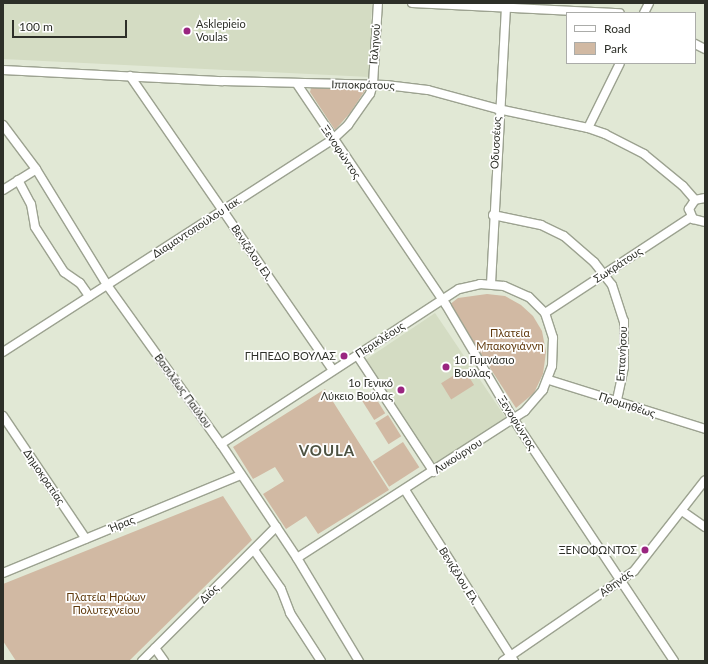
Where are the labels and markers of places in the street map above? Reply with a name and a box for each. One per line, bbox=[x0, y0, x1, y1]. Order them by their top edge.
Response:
place label: Asklepieio Voulas bbox=[196, 18, 246, 44]
marker: Asklepieio Voulas bbox=[181, 25, 193, 37]
place label: ΓΗΠΕΔΟ ΒΟΥΛΑΣ bbox=[245, 349, 336, 363]
marker: ΓΗΠΕΔΟ ΒΟΥΛΑΣ bbox=[339, 351, 349, 361]
place label: 1ο Γυμνάσιο Βούλας bbox=[454, 354, 514, 380]
marker: 1ο Γυμνάσιο Βούλας bbox=[441, 362, 451, 372]
place label: 1ο Γενικό Λύκειο Βούλας bbox=[321, 377, 393, 403]
marker: 1ο Γενικό Λύκειο Βούλας bbox=[396, 385, 406, 395]
place label: ΞΕΝΟΦΩΝΤΟΣ bbox=[559, 543, 637, 557]
marker: ΞΕΝΟΦΩΝΤΟΣ bbox=[640, 545, 650, 555]

